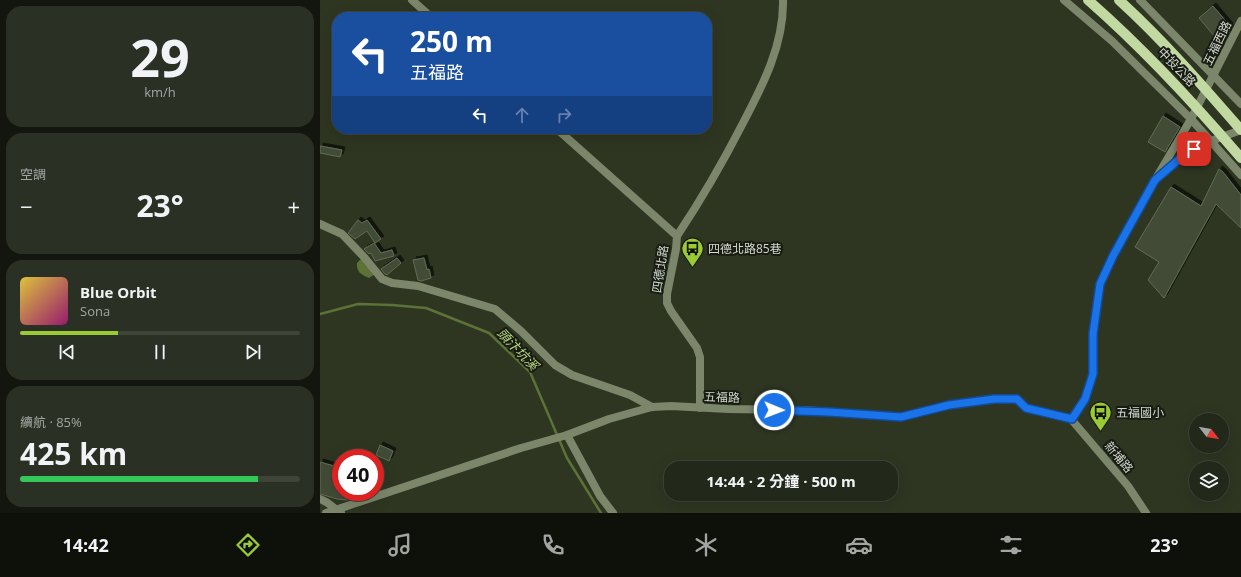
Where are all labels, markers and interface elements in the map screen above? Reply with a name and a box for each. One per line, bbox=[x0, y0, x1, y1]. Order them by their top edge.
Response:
street label: 五福西路 bbox=[1199, 18, 1235, 68]
text: 29 bbox=[130, 21, 190, 92]
text: 250 m bbox=[410, 22, 493, 60]
icon: left bbox=[344, 28, 396, 80]
street label: 中投公路 bbox=[1154, 44, 1200, 90]
text: 五福路 bbox=[410, 60, 464, 84]
text: km/h bbox=[144, 83, 176, 101]
icon: left bbox=[469, 104, 491, 126]
icon: ahead bbox=[511, 104, 533, 126]
icon: right bbox=[553, 104, 575, 126]
pin bbox=[1177, 132, 1211, 166]
icon: arrive bbox=[1183, 138, 1205, 160]
text: 空調 bbox=[20, 165, 46, 183]
text: 23° bbox=[136, 185, 184, 226]
text: − bbox=[20, 191, 33, 221]
text: + bbox=[287, 191, 300, 221]
bus stop icon: 四德北路85巷 bbox=[680, 235, 706, 268]
place label: 四德北路85巷 bbox=[708, 240, 782, 257]
street label: 四德北路 bbox=[648, 244, 672, 294]
text: Blue Orbit bbox=[80, 282, 157, 302]
text: Sona bbox=[80, 302, 110, 320]
water label: 頭汴坑溪 bbox=[493, 324, 544, 375]
icon: previous bbox=[56, 341, 78, 363]
icon: pause bbox=[149, 341, 171, 363]
icon: next bbox=[242, 341, 264, 363]
street label: 五福路 bbox=[704, 388, 740, 406]
position arrow bbox=[753, 389, 795, 431]
bus stop icon: 五福國小 bbox=[1088, 399, 1114, 432]
place label: 五福國小 bbox=[1116, 404, 1164, 421]
text: 續航 · 85% bbox=[20, 413, 82, 431]
north arrow bbox=[1189, 413, 1229, 453]
map controls bbox=[1189, 413, 1229, 501]
text: 425 km bbox=[20, 433, 127, 474]
street label: 新埔路 bbox=[1101, 438, 1137, 476]
speed limit sign: 40 bbox=[332, 449, 384, 501]
button: layers bbox=[1189, 461, 1229, 501]
text: 14:44 · 2 分鐘 · 500 m bbox=[706, 471, 856, 491]
icon: directions bbox=[234, 531, 262, 559]
icon: music bbox=[386, 531, 414, 559]
icon: phone bbox=[539, 531, 567, 559]
icon: climate bbox=[692, 531, 720, 559]
icon: car bbox=[845, 531, 873, 559]
icon: filters bbox=[997, 531, 1025, 559]
text: 14:42 bbox=[62, 533, 109, 557]
text: 23° bbox=[1150, 533, 1179, 557]

